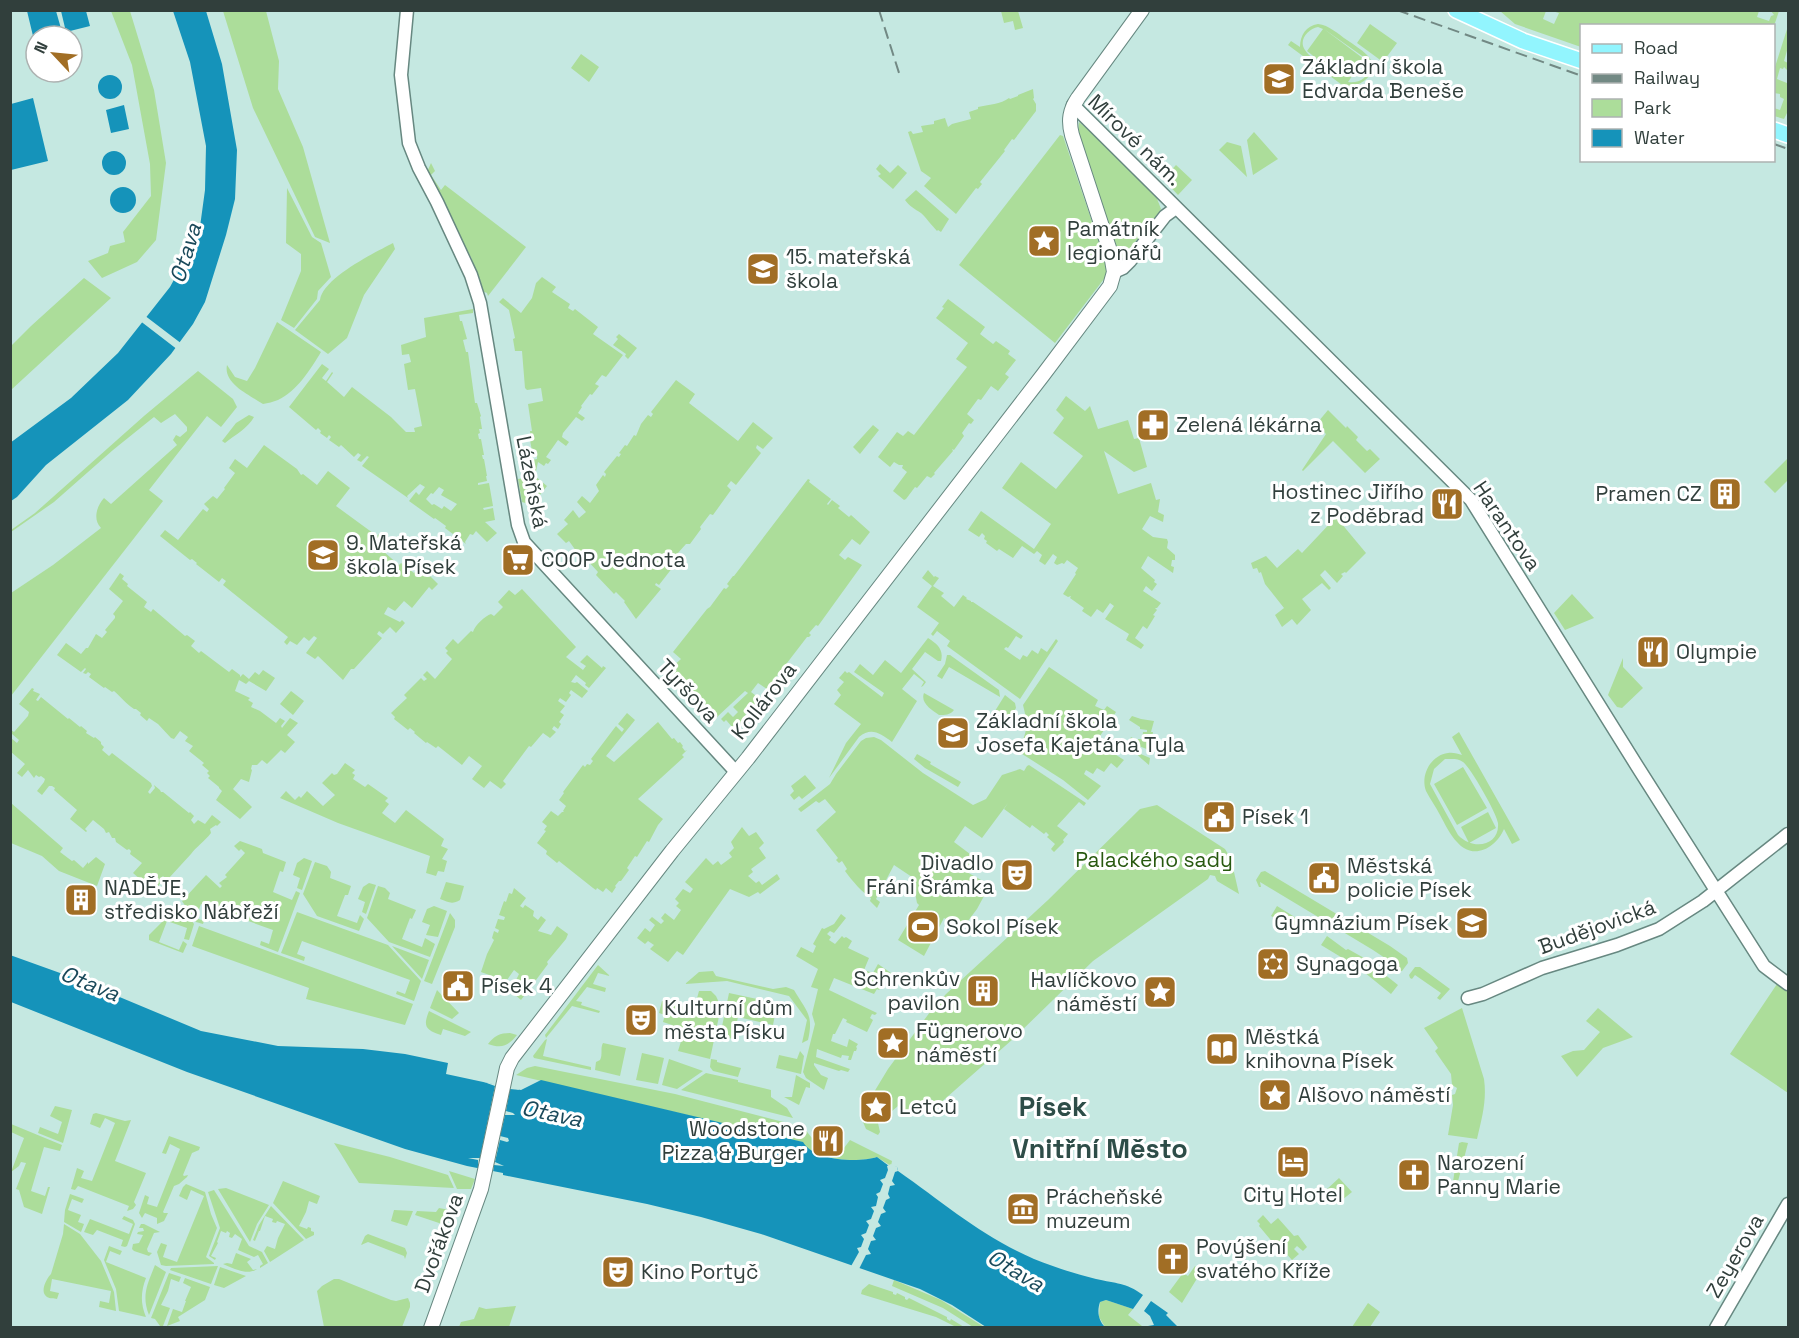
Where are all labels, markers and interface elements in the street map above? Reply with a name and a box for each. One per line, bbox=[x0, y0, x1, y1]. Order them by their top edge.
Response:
north arrow bbox=[24, 24, 84, 84]
legend bbox=[1580, 24, 1775, 162]
text: Road bbox=[1634, 36, 1678, 59]
text: N bbox=[29, 38, 53, 57]
place label: Základní škola Edvarda Beneše bbox=[1302, 53, 1464, 104]
school or university icon: Základní škola Edvarda Beneše bbox=[1261, 61, 1297, 97]
text: Railway bbox=[1634, 66, 1700, 89]
street label: Mírové nám. bbox=[1083, 88, 1188, 191]
text: Park bbox=[1634, 96, 1672, 119]
text: Water bbox=[1634, 126, 1685, 149]
place label: Památník legionářů bbox=[1067, 215, 1162, 266]
water label: Otava bbox=[163, 219, 207, 286]
place icon: Památník legionářů bbox=[1026, 223, 1062, 259]
place label: 15. mateřská škola bbox=[786, 243, 910, 294]
school or university icon: 15. mateřská škola bbox=[745, 251, 781, 287]
pharmacy icon: Zelená lékárna bbox=[1135, 407, 1171, 443]
place label: Zelená lékárna bbox=[1176, 411, 1322, 438]
street label: Lázeňská bbox=[510, 433, 555, 530]
street label: Harantova bbox=[1467, 475, 1547, 576]
building icon: Pramen CZ bbox=[1707, 476, 1743, 512]
place label: Hostinec Jiřího z Poděbrad bbox=[1272, 478, 1424, 529]
place label: Pramen CZ bbox=[1596, 480, 1702, 507]
restaurant icon: Hostinec Jiřího z Poděbrad bbox=[1429, 486, 1465, 522]
place label: 9. Mateřská škola Písek bbox=[346, 529, 462, 580]
school or university icon: 9. Mateřská škola Písek bbox=[305, 537, 341, 573]
supermarket icon: COOP Jednota bbox=[500, 542, 536, 578]
place label: COOP Jednota bbox=[541, 546, 686, 573]
restaurant icon: Olympie bbox=[1635, 634, 1671, 670]
place label: Olympie bbox=[1676, 638, 1757, 665]
street label: Tyršova bbox=[652, 653, 725, 728]
street label: Kollárova bbox=[725, 657, 802, 745]
place label: Základní škola Josefa Kajetána Tyla bbox=[976, 707, 1185, 758]
school or university icon: Základní škola Josefa Kajetána Tyla bbox=[935, 715, 971, 751]
public building icon: Písek 1 bbox=[1201, 799, 1237, 835]
place label: Písek 1 bbox=[1242, 803, 1309, 830]
park label: Palackého sady bbox=[1075, 846, 1233, 873]
place label: Divadlo Fráni Šrámka bbox=[866, 849, 994, 900]
place label: Městská policie Písek bbox=[1347, 852, 1472, 903]
theatre icon: Divadlo Fráni Šrámka bbox=[999, 857, 1035, 893]
public building icon: Městská policie Písek bbox=[1306, 860, 1342, 896]
place label: NADĚJE, středisko Nábřeží bbox=[104, 874, 279, 925]
building icon: NADĚJE, středisko Nábřeží bbox=[63, 882, 99, 918]
street label: Budějovická bbox=[1535, 893, 1659, 960]
school or university icon: Gymnázium Písek bbox=[1454, 905, 1490, 941]
sports icon: Sokol Písek bbox=[905, 909, 941, 945]
place label: Gymnázium Písek bbox=[1274, 909, 1449, 936]
place label: Sokol Písek bbox=[946, 913, 1059, 940]
synagogue icon: Synagoga bbox=[1255, 946, 1291, 982]
place label: Synagoga bbox=[1296, 950, 1398, 977]
water label: Otava bbox=[56, 959, 124, 1008]
place label: Schrenkův pavilon bbox=[853, 965, 960, 1016]
place label: Havlíčkovo náměstí bbox=[1030, 966, 1138, 1017]
public building icon: Písek 4 bbox=[440, 968, 476, 1004]
place label: Písek 4 bbox=[481, 972, 552, 999]
building icon: Schrenkův pavilon bbox=[965, 973, 1001, 1009]
place icon: Havlíčkovo náměstí bbox=[1142, 974, 1178, 1010]
place label: Kulturní dům města Písku bbox=[664, 994, 793, 1045]
theatre icon: Kulturní dům města Písku bbox=[623, 1002, 659, 1038]
place label: Fügnerovo náměstí bbox=[916, 1017, 1023, 1068]
place label: Městká knihovna Písek bbox=[1245, 1023, 1394, 1074]
place icon: Fügnerovo náměstí bbox=[875, 1025, 911, 1061]
library icon: Městká knihovna Písek bbox=[1204, 1031, 1240, 1067]
place icon: Alšovo náměstí bbox=[1257, 1077, 1293, 1113]
place label: Alšovo náměstí bbox=[1298, 1081, 1451, 1108]
place icon: Letců bbox=[858, 1089, 894, 1125]
district label: Písek bbox=[1019, 1089, 1087, 1124]
water label: Otava bbox=[519, 1093, 585, 1133]
place label: Letců bbox=[899, 1093, 957, 1120]
place label: Woodstone Pizza & Burger bbox=[662, 1115, 805, 1166]
restaurant icon: Woodstone Pizza & Burger bbox=[810, 1123, 846, 1159]
district label: Vnitřní Město bbox=[1012, 1131, 1188, 1166]
hotel icon: City Hotel bbox=[1275, 1144, 1311, 1180]
place label: Narození Panny Marie bbox=[1437, 1149, 1561, 1200]
church icon: Narození Panny Marie bbox=[1396, 1157, 1432, 1193]
place label: City Hotel bbox=[1243, 1181, 1343, 1208]
place label: Prácheňské muzeum bbox=[1046, 1183, 1163, 1234]
street label: Dvořákova bbox=[408, 1189, 469, 1296]
museum icon: Prácheňské muzeum bbox=[1005, 1191, 1041, 1227]
street label: Zeyerova bbox=[1700, 1209, 1769, 1303]
place label: Povýšení svatého Kříže bbox=[1196, 1233, 1331, 1284]
church icon: Povýšení svatého Kříže bbox=[1155, 1241, 1191, 1277]
water label: Otava bbox=[983, 1242, 1050, 1298]
theatre icon: Kino Portyč bbox=[600, 1254, 636, 1290]
place label: Kino Portyč bbox=[641, 1258, 758, 1285]

